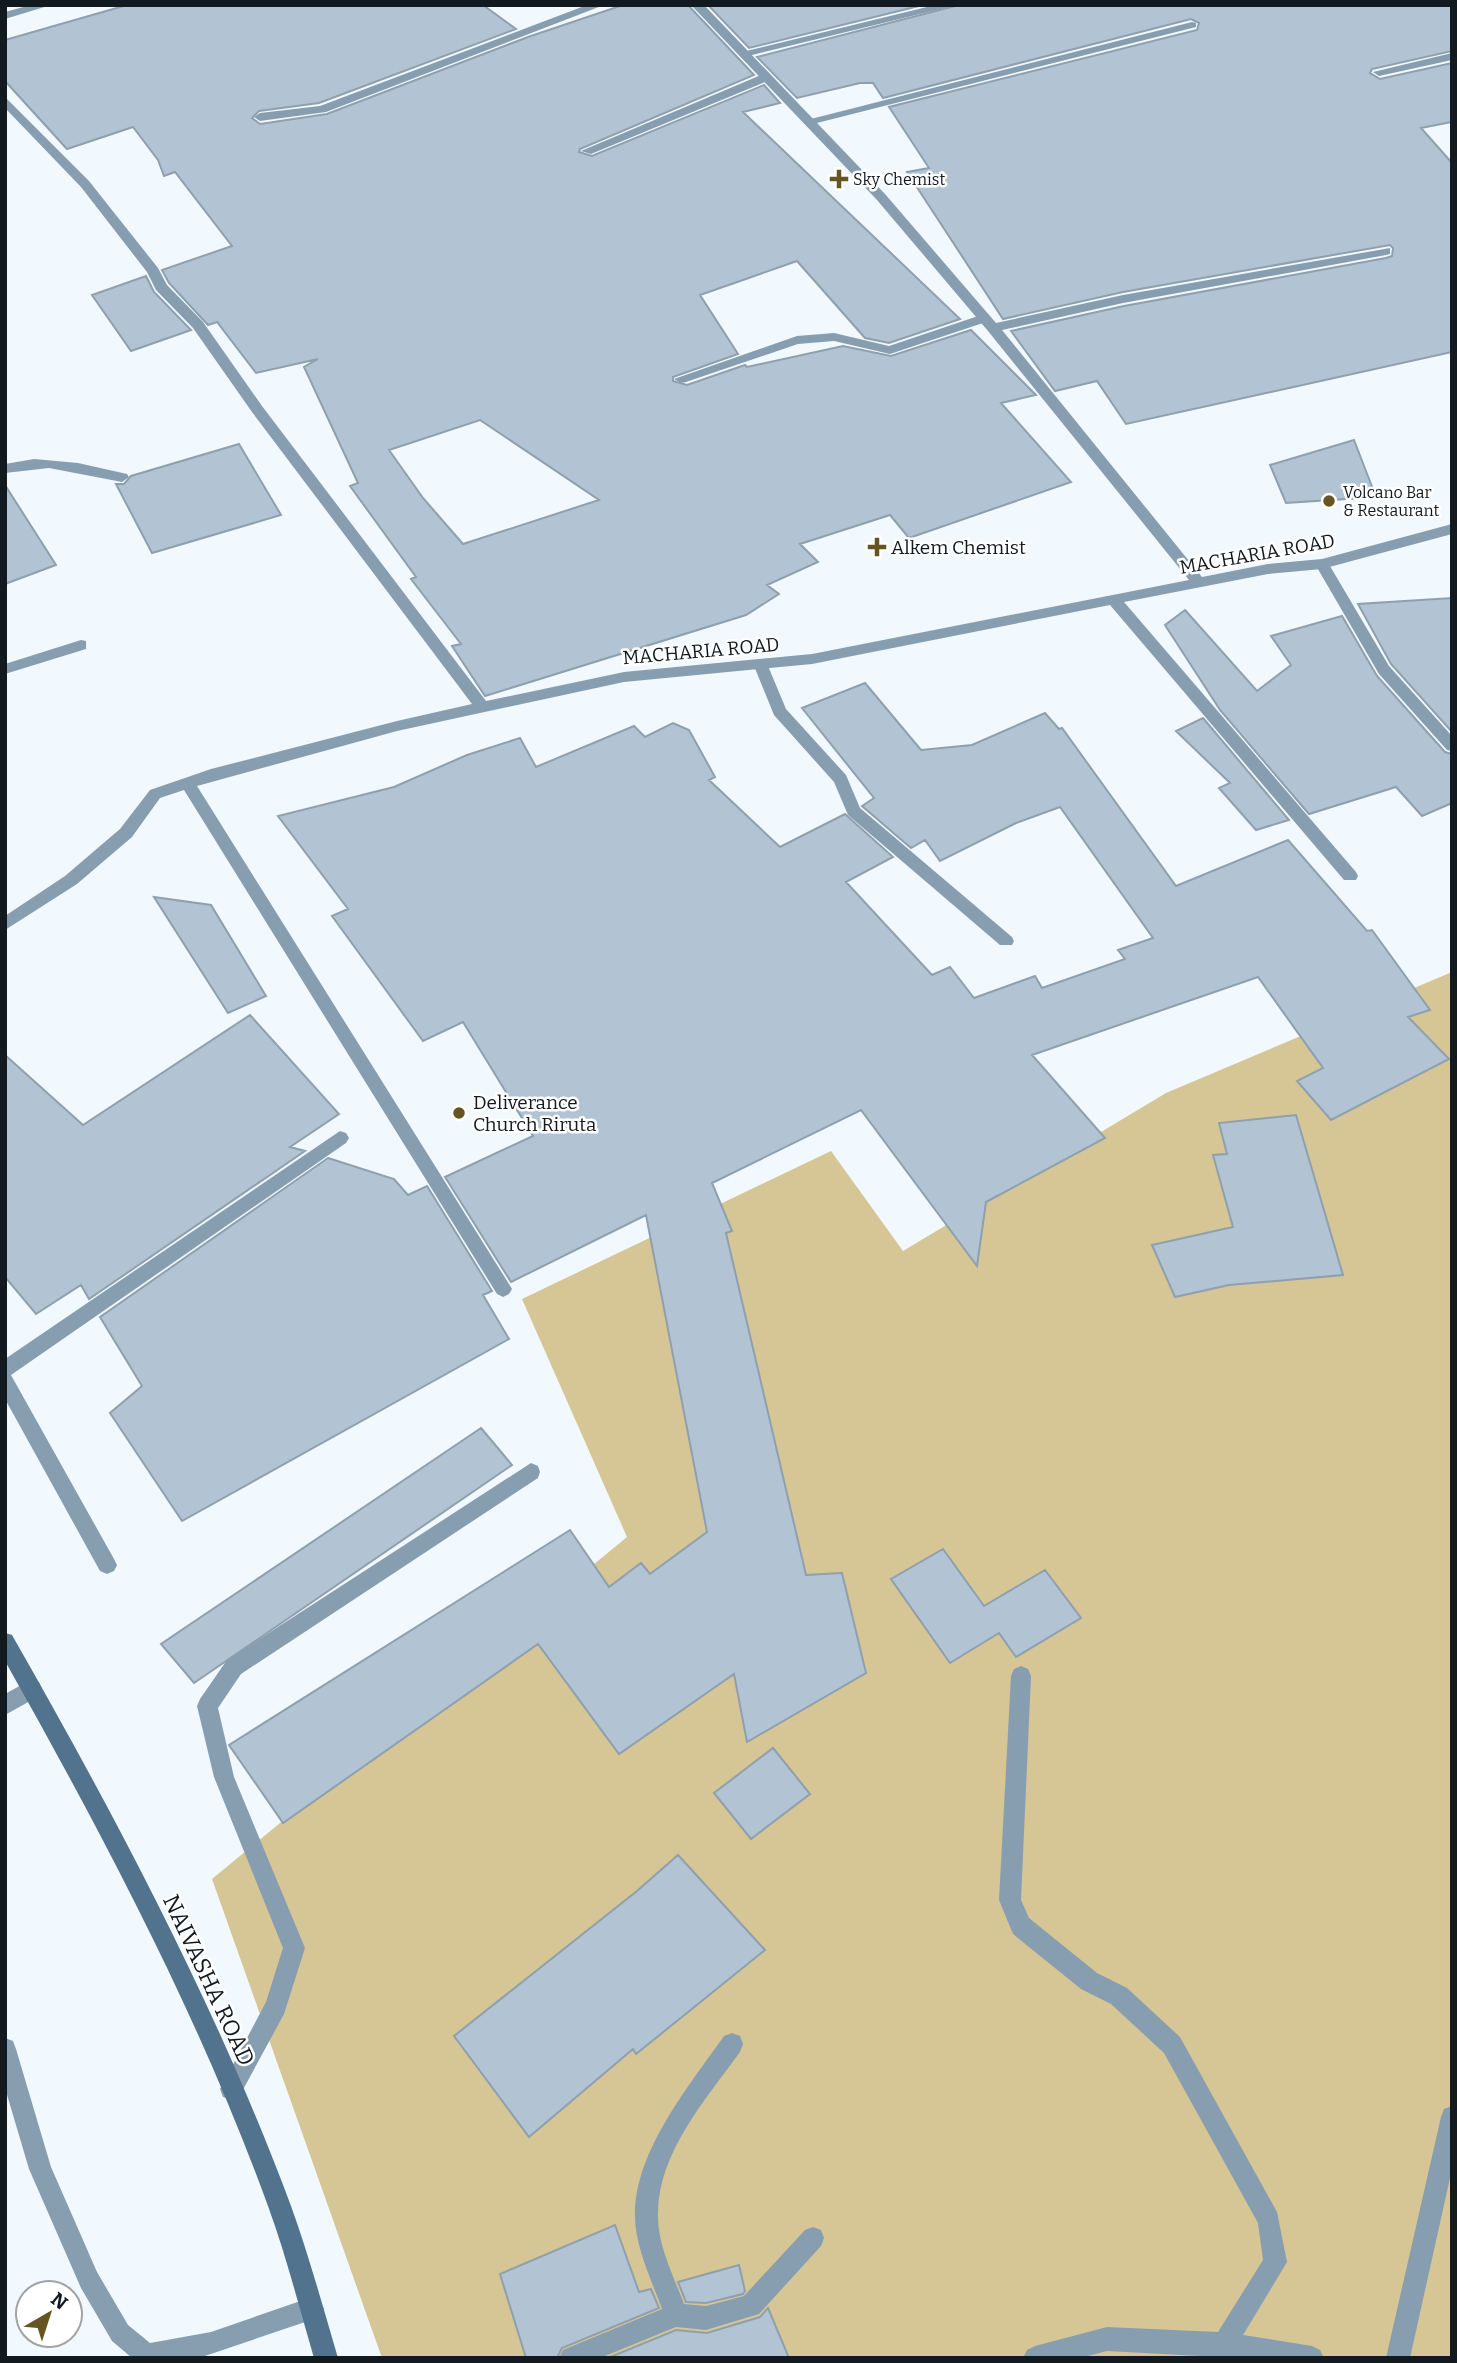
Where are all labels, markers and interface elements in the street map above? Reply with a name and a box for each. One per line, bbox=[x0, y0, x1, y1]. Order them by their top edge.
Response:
place label: Sky Chemist bbox=[853, 170, 945, 189]
marker: Sky Chemist bbox=[831, 171, 847, 187]
place label: Volcano Bar & Restaurant bbox=[1343, 483, 1440, 520]
marker: Volcano Bar & Restaurant bbox=[1321, 493, 1337, 509]
street label: MACHARIA ROAD bbox=[1178, 529, 1336, 579]
place label: Alkem Chemist bbox=[891, 536, 1026, 559]
marker: Alkem Chemist bbox=[869, 539, 885, 555]
street label: MACHARIA ROAD bbox=[622, 633, 780, 669]
place label: Deliverance Church Riruta bbox=[473, 1091, 597, 1136]
marker: Deliverance Church Riruta bbox=[451, 1105, 467, 1121]
street label: NAIVASHA ROAD bbox=[157, 1890, 261, 2070]
north arrow bbox=[14, 2279, 84, 2349]
text: N bbox=[46, 2288, 73, 2315]

